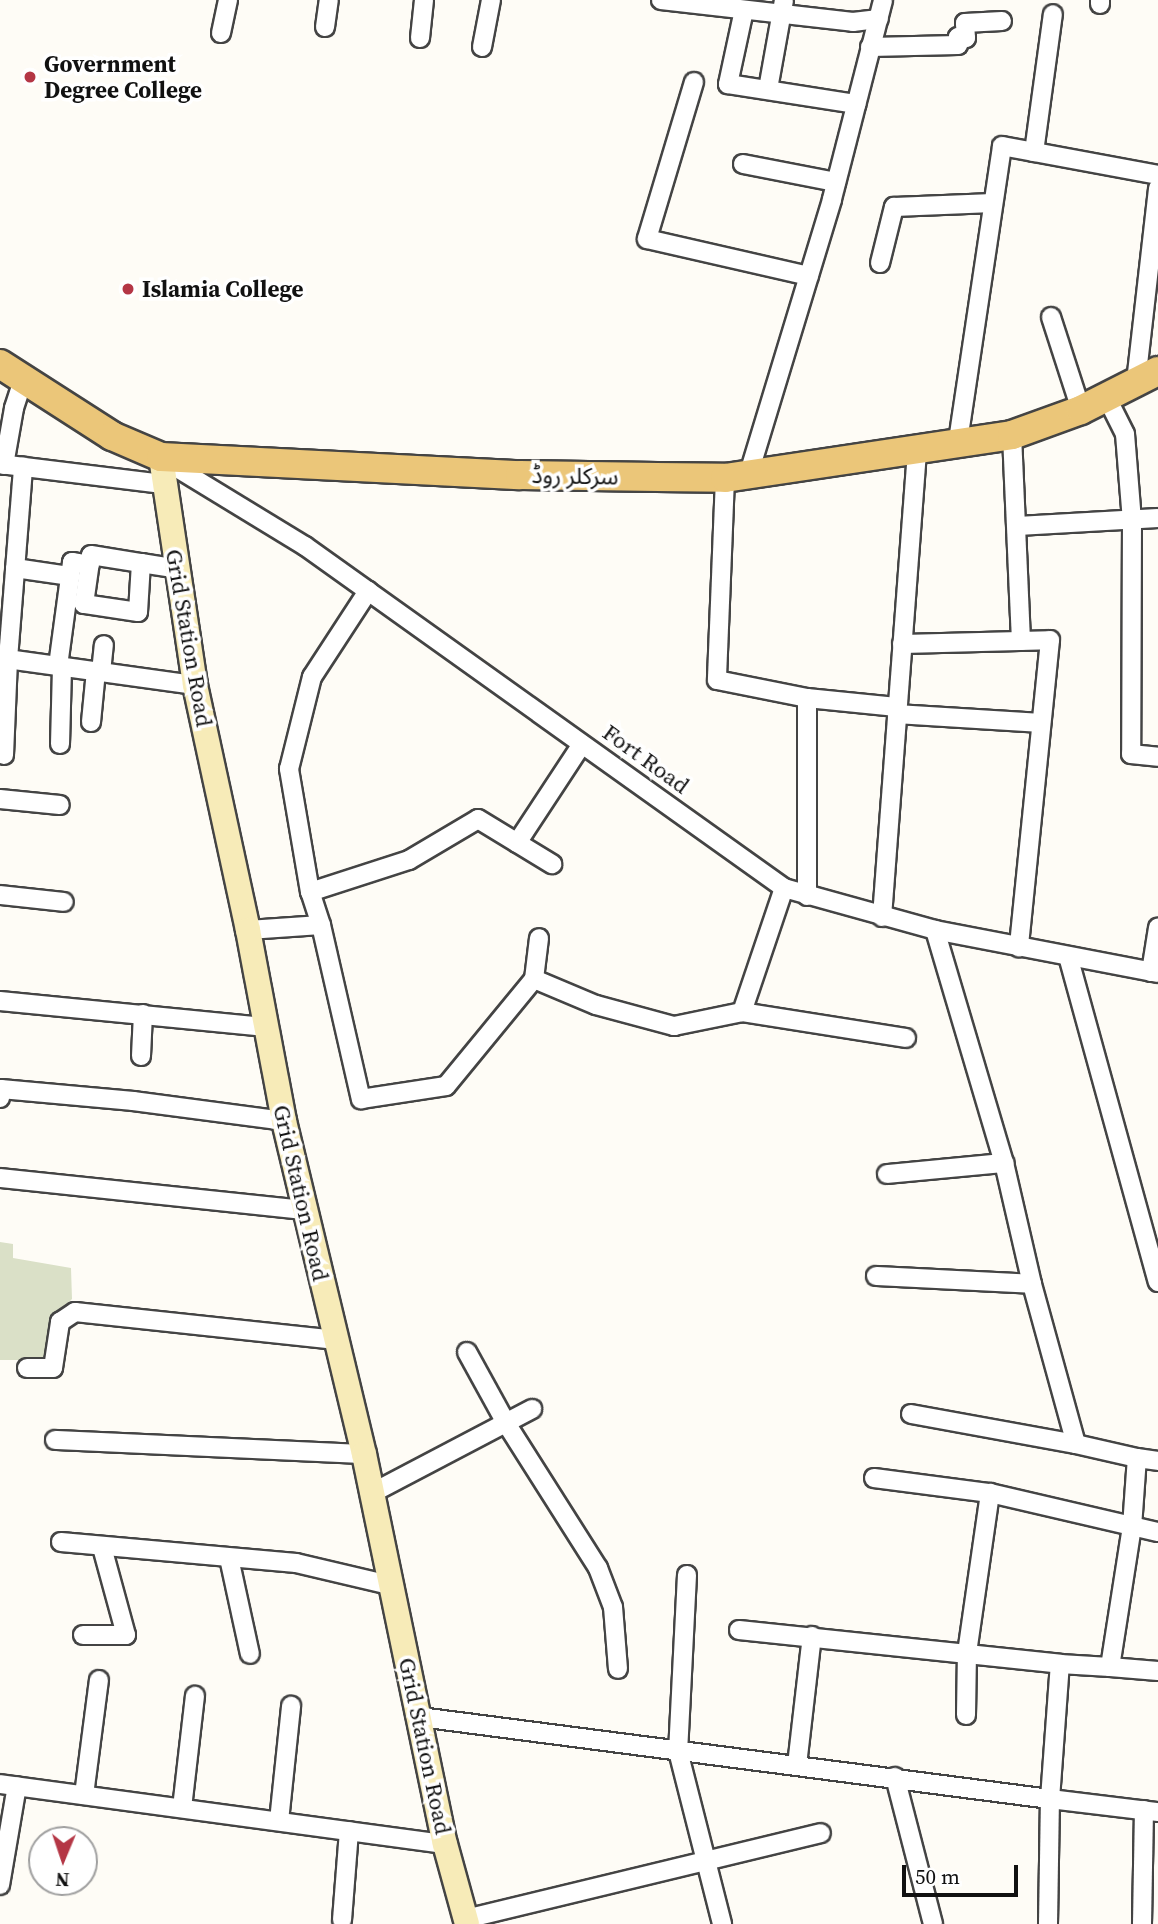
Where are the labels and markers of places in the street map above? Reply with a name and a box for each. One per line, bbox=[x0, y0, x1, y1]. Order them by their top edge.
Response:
place label: Government Degree College bbox=[44, 50, 202, 104]
marker: Government Degree College bbox=[22, 69, 38, 85]
place label: Islamia College bbox=[142, 275, 303, 303]
marker: Islamia College bbox=[120, 281, 136, 297]

